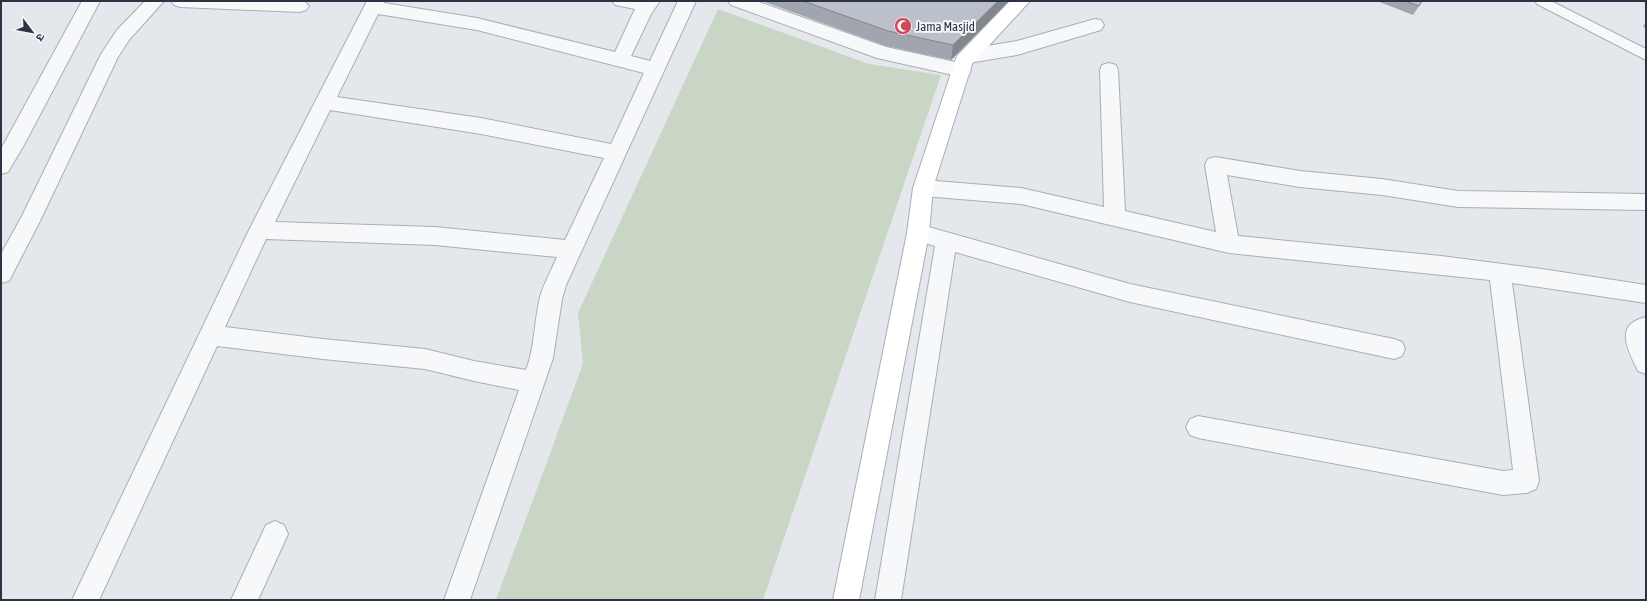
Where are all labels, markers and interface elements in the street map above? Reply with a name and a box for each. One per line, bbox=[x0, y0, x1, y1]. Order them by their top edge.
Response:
north arrow bbox=[12, 12, 52, 52]
mosque icon: Jama Masjid bbox=[893, 16, 913, 36]
place label: Jama Masjid bbox=[916, 19, 975, 34]
text: उ bbox=[33, 31, 47, 44]

